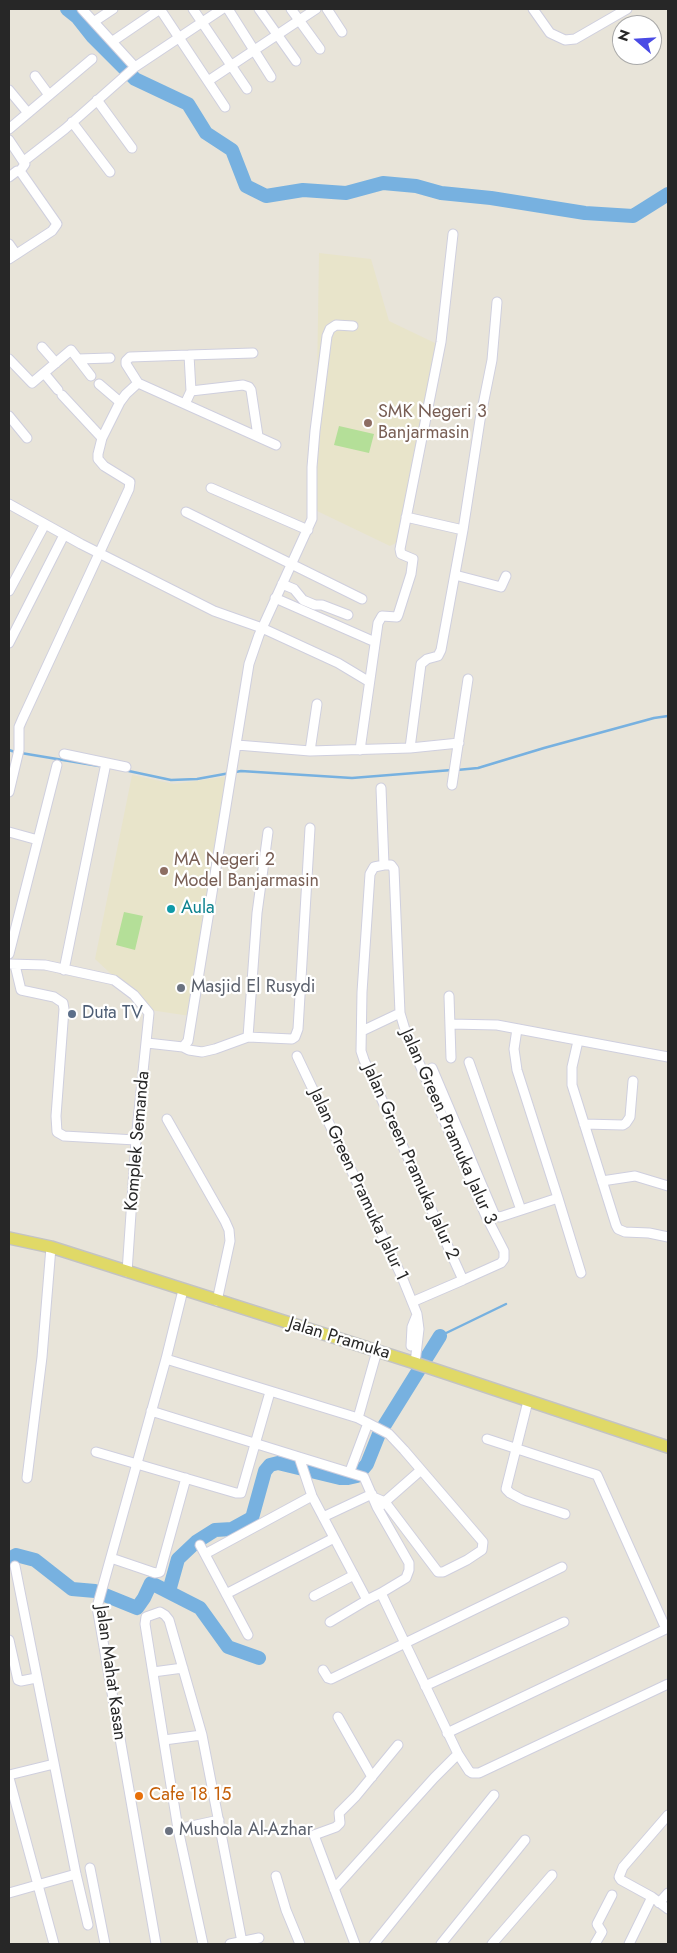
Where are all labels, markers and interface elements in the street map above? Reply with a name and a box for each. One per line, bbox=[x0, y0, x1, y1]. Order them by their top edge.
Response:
north arrow bbox=[612, 15, 662, 65]
text: N bbox=[612, 27, 635, 44]
place label: SMK Negeri 3 Banjarmasin bbox=[378, 402, 487, 444]
marker: SMK Negeri 3 Banjarmasin bbox=[362, 417, 374, 429]
place label: MA Negeri 2 Model Banjarmasin bbox=[174, 850, 319, 892]
marker: MA Negeri 2 Model Banjarmasin bbox=[158, 865, 170, 877]
place label: Aula bbox=[181, 898, 215, 920]
marker: Aula bbox=[165, 903, 177, 915]
place label: Masjid El Rusydi bbox=[191, 977, 315, 999]
marker: Masjid El Rusydi bbox=[175, 982, 187, 994]
place label: Duta TV bbox=[82, 1003, 143, 1025]
marker: Duta TV bbox=[66, 1008, 78, 1020]
street label: Jalan Green Pramuka Jalur 3 bbox=[395, 1026, 501, 1228]
street label: Jalan Green Pramuka Jalur 2 bbox=[357, 1061, 463, 1263]
street label: Komplek Semanda bbox=[121, 1070, 155, 1212]
street label: Jalan Green Pramuka Jalur 1 bbox=[304, 1085, 412, 1285]
street label: Jalan Pramuka bbox=[286, 1313, 392, 1365]
street label: Jalan Mahat Kasan bbox=[90, 1604, 130, 1742]
place label: Cafe 18 15 bbox=[149, 1785, 231, 1807]
marker: Cafe 18 15 bbox=[133, 1790, 145, 1802]
place label: Mushola Al-Azhar bbox=[179, 1820, 313, 1842]
marker: Mushola Al-Azhar bbox=[163, 1825, 175, 1837]

